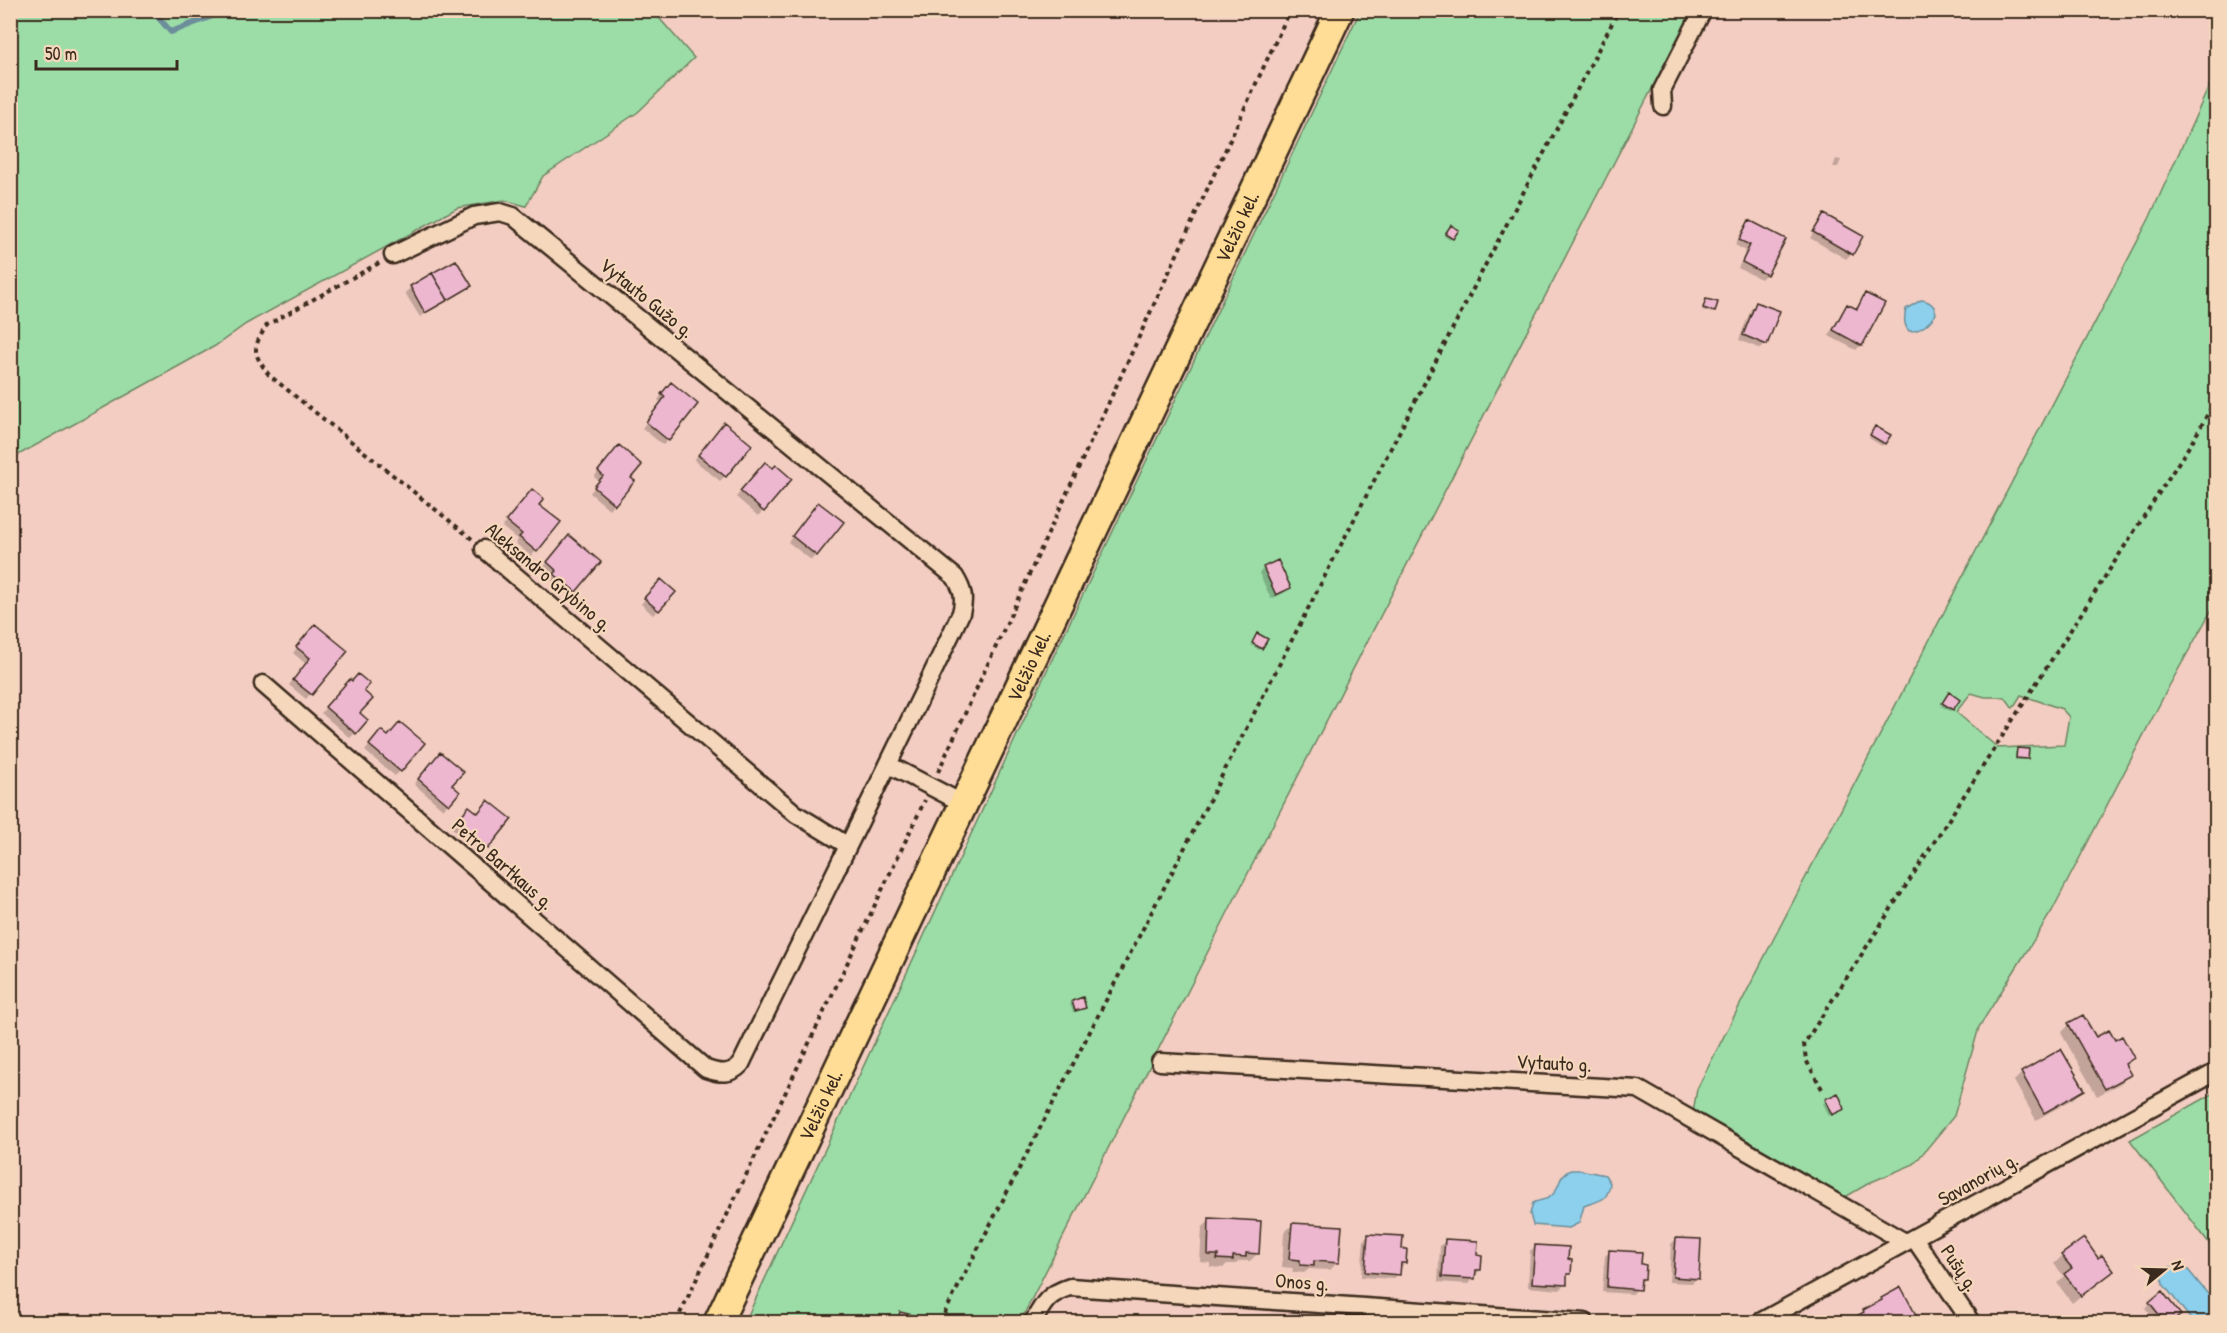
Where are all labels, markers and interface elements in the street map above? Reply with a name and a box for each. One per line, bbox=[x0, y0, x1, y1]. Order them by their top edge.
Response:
scale bar bbox=[36, 33, 177, 71]
text: 50 m bbox=[45, 41, 77, 66]
street label: Velžio kel. bbox=[1208, 186, 1265, 267]
street label: Vytauto Gužo g. bbox=[595, 251, 700, 344]
street label: Aleksandro Grybino g. bbox=[480, 516, 618, 638]
street label: Velžio kel. bbox=[1000, 626, 1057, 706]
street label: Petro Bartkaus g. bbox=[447, 812, 560, 915]
street label: Vytauto g. bbox=[1516, 1047, 1592, 1078]
street label: Velžio kel. bbox=[792, 1065, 849, 1145]
street label: Savanorių g. bbox=[1933, 1145, 2023, 1212]
street label: Pušų g. bbox=[1935, 1239, 1986, 1296]
north arrow bbox=[2134, 1240, 2194, 1300]
text: N bbox=[2166, 1258, 2190, 1273]
street label: Onos g. bbox=[1274, 1266, 1330, 1297]

